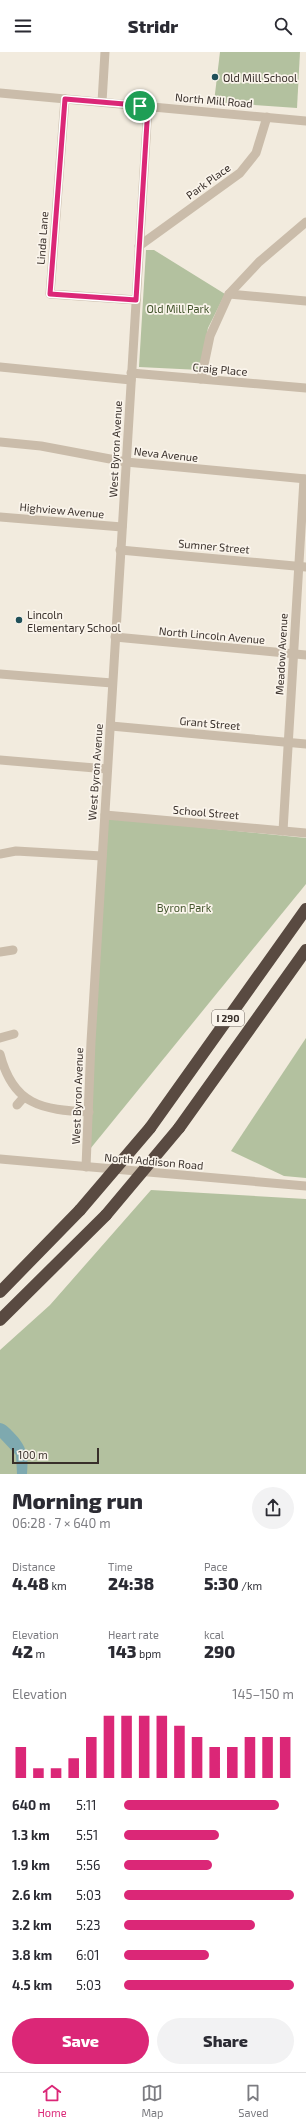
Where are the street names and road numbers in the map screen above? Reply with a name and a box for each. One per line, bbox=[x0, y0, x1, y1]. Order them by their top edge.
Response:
street label: North Mill Road bbox=[175, 90, 253, 110]
street label: Park Place bbox=[183, 160, 233, 201]
street label: Linda Lane bbox=[34, 211, 50, 265]
street label: Craig Place bbox=[192, 360, 248, 378]
street label: West Byron Avenue bbox=[106, 400, 124, 498]
street label: Neva Avenue bbox=[133, 444, 199, 464]
street label: Highview Avenue bbox=[19, 500, 105, 520]
street label: Sumner Street bbox=[178, 536, 250, 556]
street label: Meadow Avenue bbox=[272, 613, 290, 695]
street label: North Lincoln Avenue bbox=[158, 624, 266, 646]
street label: Grant Street bbox=[179, 714, 241, 732]
street label: West Byron Avenue bbox=[85, 723, 105, 821]
street label: School Street bbox=[172, 803, 240, 821]
road number: I 290 bbox=[212, 1010, 244, 1026]
street label: West Byron Avenue bbox=[69, 1047, 85, 1145]
street label: North Addison Road bbox=[104, 1150, 204, 1172]

